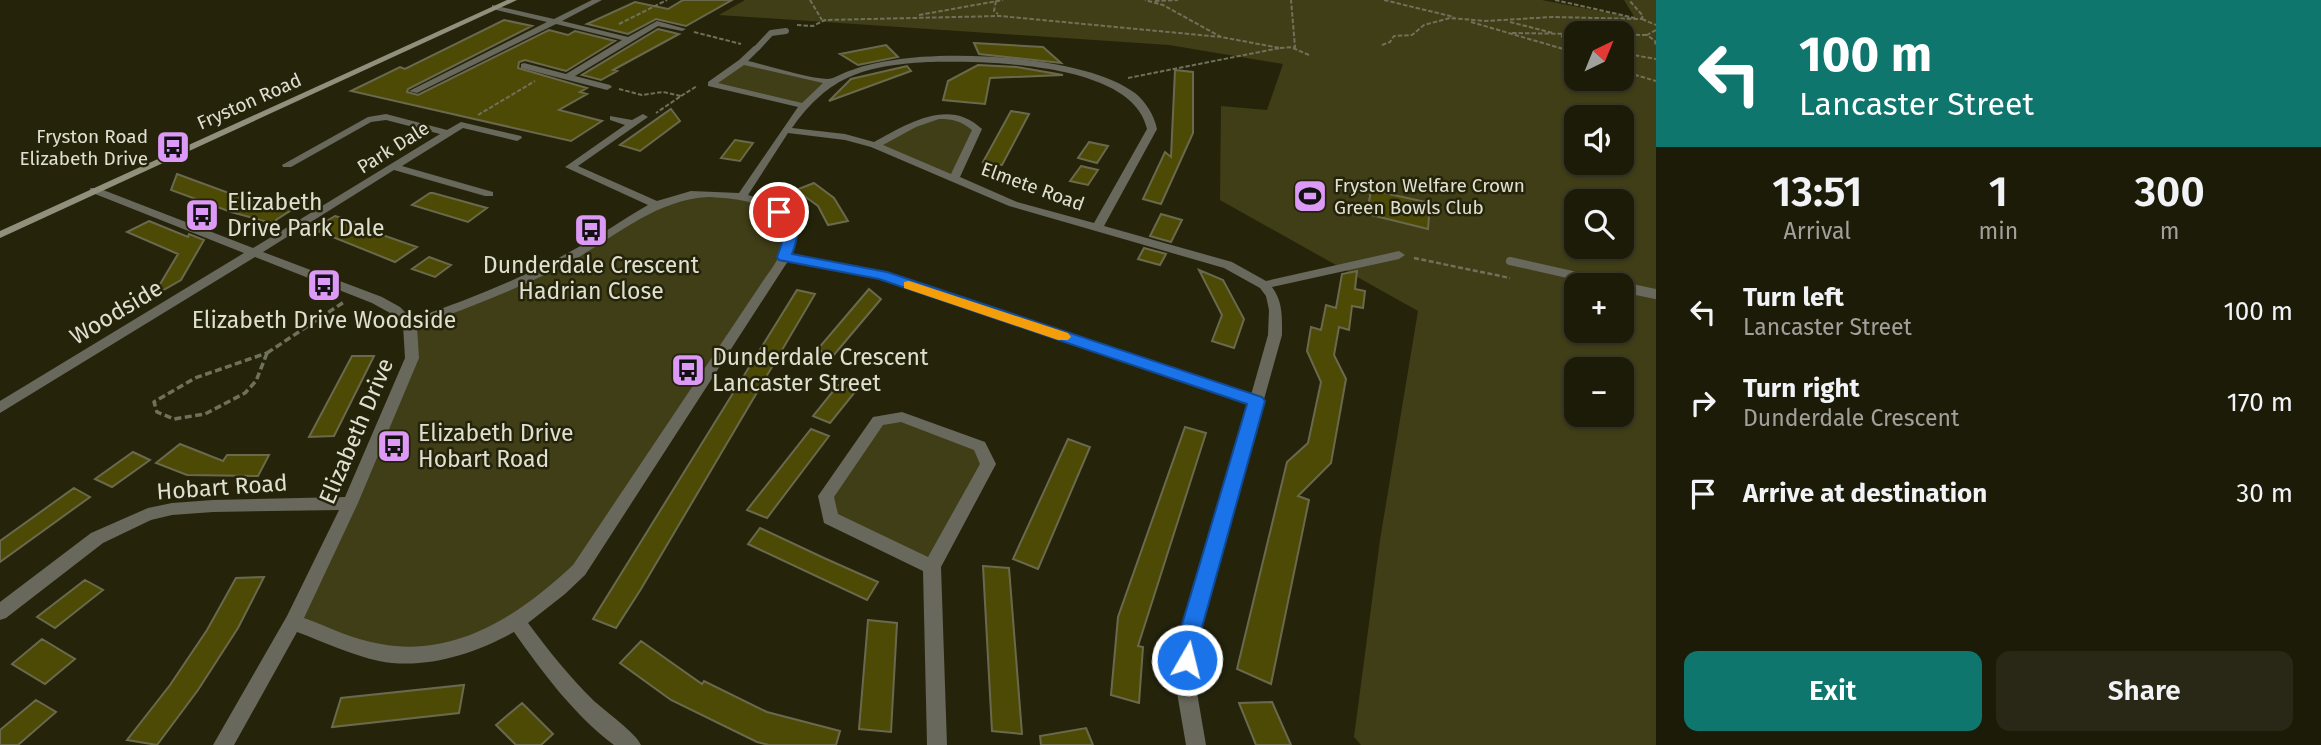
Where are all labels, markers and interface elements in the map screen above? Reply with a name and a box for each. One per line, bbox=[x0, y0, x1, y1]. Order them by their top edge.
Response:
north arrow bbox=[1564, 21, 1634, 91]
map controls bbox=[1564, 21, 1634, 427]
text: 100 m bbox=[1799, 25, 1932, 84]
icon: left bbox=[1684, 28, 1775, 119]
street label: Fryston Road bbox=[193, 68, 305, 135]
text: Lancaster Street bbox=[1799, 85, 2034, 123]
button: sound bbox=[1564, 105, 1634, 175]
street label: Park Dale bbox=[353, 116, 433, 178]
place label: Fryston Road Elizabeth Drive bbox=[19, 125, 148, 170]
bus stop icon: Fryston Road Elizabeth Drive bbox=[154, 128, 192, 166]
street label: Elmete Road bbox=[978, 157, 1088, 216]
text: 13:51 bbox=[1772, 167, 1862, 217]
text: 1 bbox=[1989, 167, 2008, 217]
text: 300 bbox=[2134, 167, 2205, 217]
place label: Fryston Welfare Crown Green Bowls Club bbox=[1334, 174, 1525, 219]
sports icon: Fryston Welfare Crown Green Bowls Club bbox=[1291, 177, 1329, 215]
pin bbox=[749, 182, 809, 242]
place label: Elizabeth Drive Park Dale bbox=[227, 188, 384, 242]
button: search bbox=[1564, 189, 1634, 259]
icon: arrive bbox=[760, 193, 798, 231]
bus stop icon: Elizabeth Drive Park Dale bbox=[183, 196, 221, 234]
bus stop icon: Dunderdale Crescent Hadrian Close bbox=[572, 211, 610, 249]
text: Arrival bbox=[1784, 217, 1851, 245]
text: min bbox=[1979, 217, 2018, 245]
text: m bbox=[2160, 217, 2179, 245]
place label: Dunderdale Crescent Hadrian Close bbox=[483, 251, 700, 305]
bus stop icon: Elizabeth Drive Woodside bbox=[305, 266, 343, 304]
street label: Woodside bbox=[65, 273, 167, 351]
button: + bbox=[1564, 273, 1634, 343]
text: Turn left bbox=[1743, 282, 1844, 313]
icon: left bbox=[1684, 293, 1722, 331]
text: 100 m bbox=[2224, 296, 2293, 327]
place label: Elizabeth Drive Woodside bbox=[192, 306, 456, 334]
text: Lancaster Street bbox=[1743, 313, 1912, 341]
place label: Dunderdale Crescent Lancaster Street bbox=[712, 343, 929, 397]
bus stop icon: Dunderdale Crescent Lancaster Street bbox=[669, 351, 707, 389]
street label: Elizabeth Drive bbox=[313, 354, 399, 508]
button: − bbox=[1564, 357, 1634, 427]
text: Turn right bbox=[1743, 373, 1860, 404]
icon: right bbox=[1684, 384, 1722, 422]
text: 170 m bbox=[2227, 387, 2293, 418]
text: Dunderdale Crescent bbox=[1743, 404, 1959, 432]
place label: Elizabeth Drive Hobart Road bbox=[418, 419, 574, 473]
bus stop icon: Elizabeth Drive Hobart Road bbox=[375, 427, 413, 465]
street label: Hobart Road bbox=[156, 468, 288, 506]
icon: arrive bbox=[1684, 475, 1722, 513]
text: Arrive at destination bbox=[1743, 478, 1987, 509]
text: 30 m bbox=[2236, 478, 2293, 509]
position arrow bbox=[1150, 623, 1224, 697]
button: Exit bbox=[1684, 651, 1982, 731]
button: Share bbox=[1996, 651, 2293, 731]

